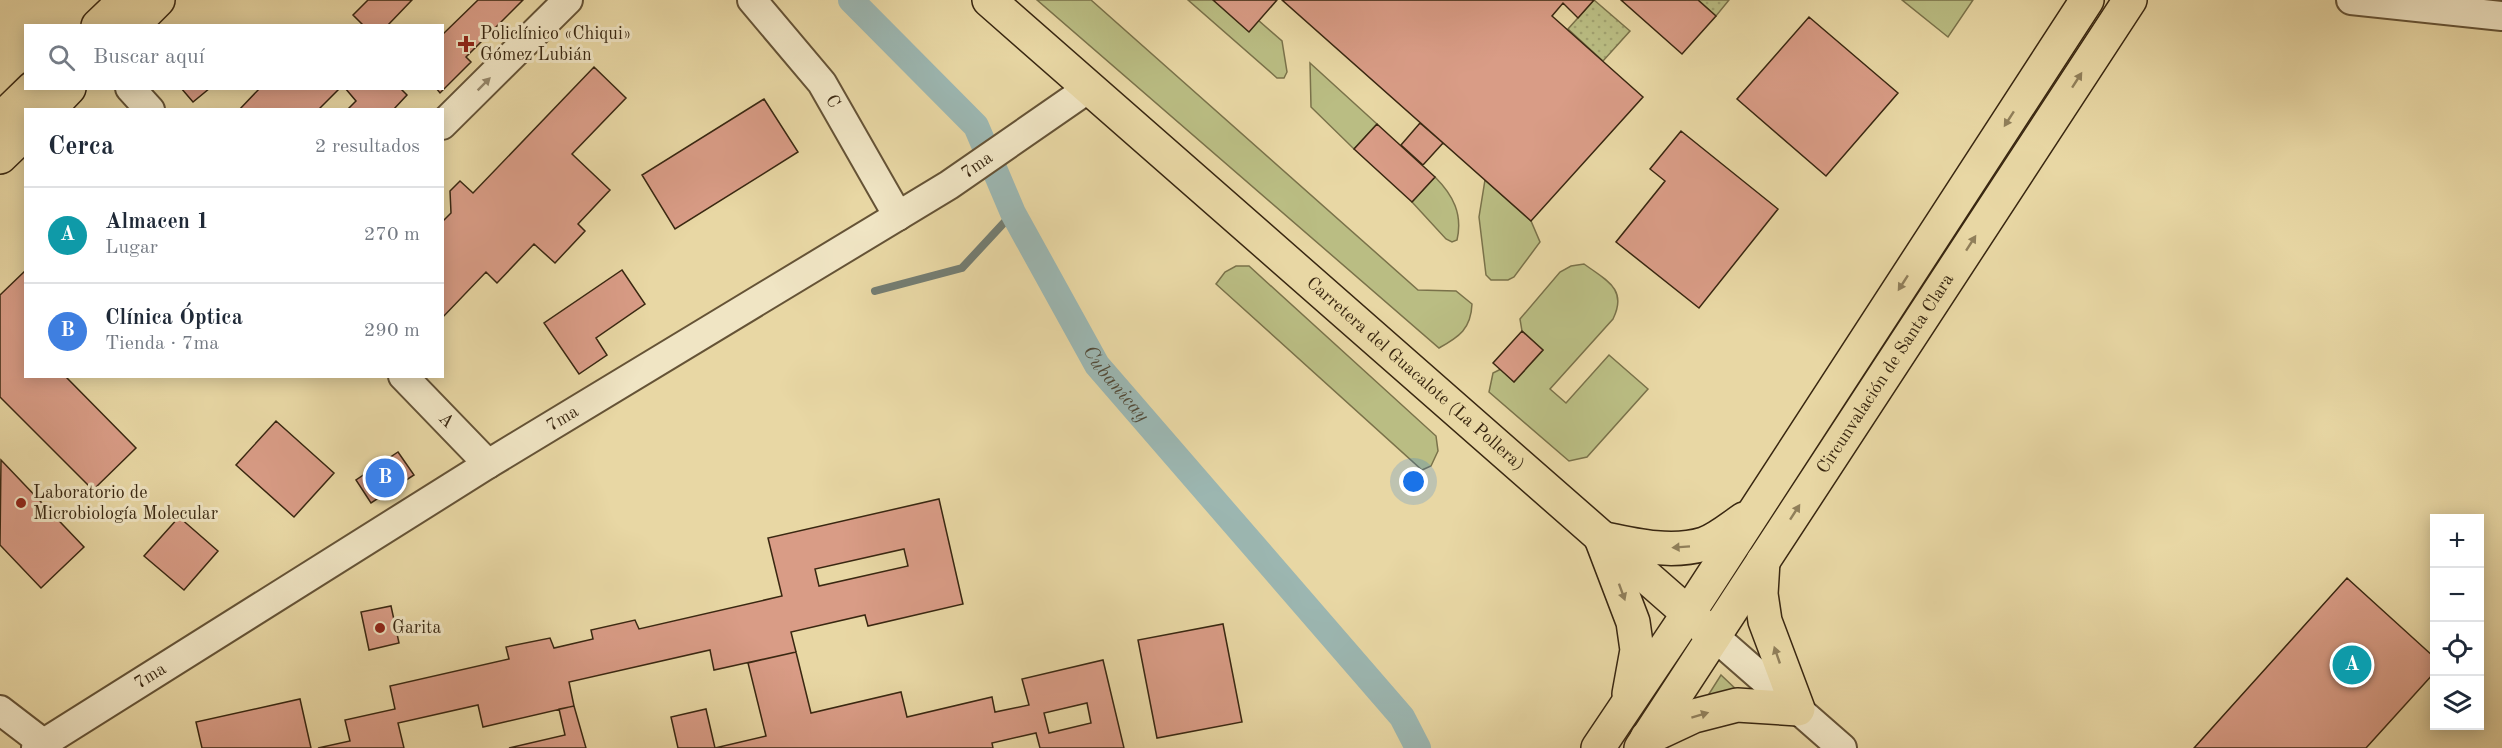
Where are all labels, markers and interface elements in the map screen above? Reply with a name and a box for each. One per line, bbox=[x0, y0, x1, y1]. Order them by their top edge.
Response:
search box bbox=[24, 24, 444, 90]
place label: Policlínico «Chiqui» Gómez Lubián bbox=[480, 25, 631, 64]
marker: Policlínico «Chiqui» Gómez Lubián bbox=[457, 35, 475, 53]
icon: search bbox=[45, 41, 78, 74]
text: Buscar aquí bbox=[93, 46, 205, 68]
one-way arrow bbox=[2072, 72, 2083, 89]
one-way arrow bbox=[476, 77, 490, 91]
street label: C bbox=[822, 92, 843, 111]
one-way arrow bbox=[2003, 111, 2015, 127]
text: Cerca bbox=[48, 134, 114, 160]
text: 2 resultados bbox=[315, 137, 420, 157]
street label: 7ma bbox=[958, 148, 996, 182]
text: Almacen 1 bbox=[105, 211, 209, 233]
text: A bbox=[60, 225, 75, 245]
text: 270 m bbox=[364, 225, 420, 245]
one-way arrow bbox=[1965, 235, 1976, 252]
text: Lugar bbox=[105, 238, 158, 258]
street label: Circunvalación de Santa Clara bbox=[1814, 271, 1957, 477]
street label: Carretera del Guacalote (La Pollera) bbox=[1303, 274, 1528, 474]
one-way arrow bbox=[1897, 275, 1908, 291]
text: Clínica Óptica bbox=[105, 307, 243, 329]
text: B bbox=[60, 321, 75, 341]
text: 290 m bbox=[364, 321, 420, 341]
text: Tienda · 7ma bbox=[105, 334, 219, 354]
water label: Cubanicay bbox=[1079, 343, 1153, 427]
street label: 7ma bbox=[544, 402, 582, 435]
street label: A bbox=[435, 409, 457, 432]
pin: B bbox=[366, 456, 404, 500]
your location bbox=[1399, 467, 1428, 496]
place label: Laboratorio de Microbiología Molecular bbox=[33, 484, 219, 523]
marker: Laboratorio de Microbiología Molecular bbox=[14, 496, 28, 510]
one-way arrow bbox=[1789, 504, 1800, 520]
map controls bbox=[2430, 514, 2484, 730]
button: + bbox=[2430, 514, 2484, 568]
one-way arrow bbox=[1671, 542, 1690, 551]
button: − bbox=[2430, 568, 2484, 622]
one-way arrow bbox=[1618, 583, 1628, 601]
place label: Garita bbox=[392, 619, 441, 637]
marker: Garita bbox=[373, 621, 387, 635]
button: locate bbox=[2430, 622, 2484, 676]
pin: A bbox=[2332, 642, 2372, 688]
one-way arrow bbox=[1772, 646, 1781, 664]
street label: 7ma bbox=[131, 660, 169, 693]
button: layers bbox=[2430, 676, 2484, 730]
one-way arrow bbox=[1691, 710, 1709, 719]

